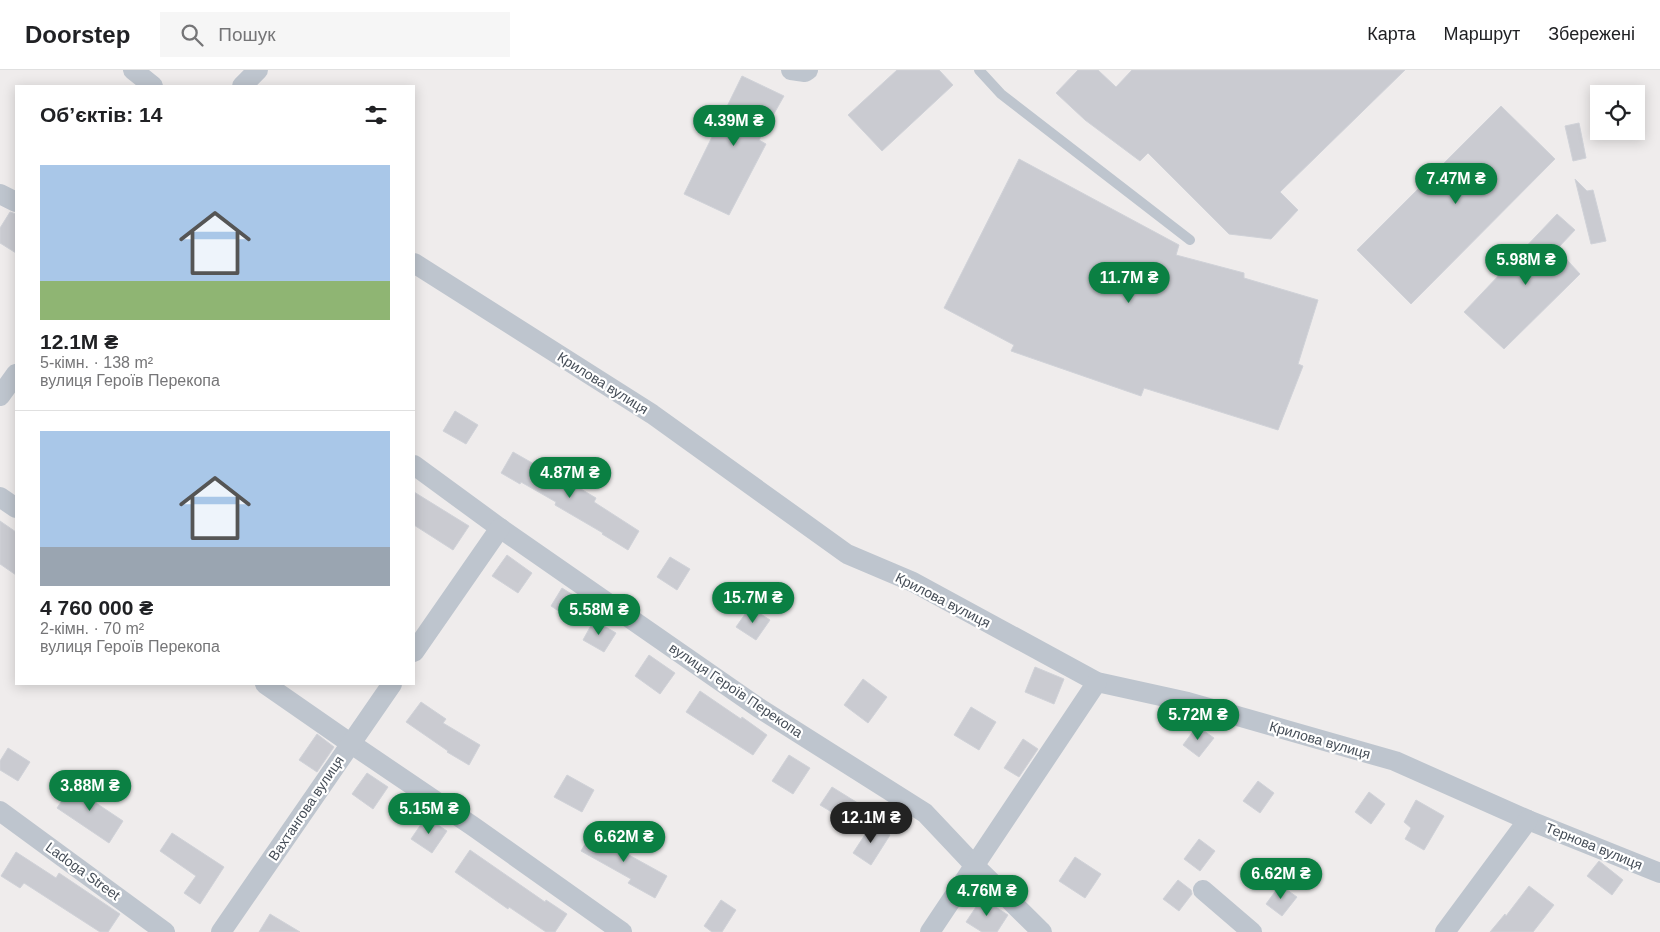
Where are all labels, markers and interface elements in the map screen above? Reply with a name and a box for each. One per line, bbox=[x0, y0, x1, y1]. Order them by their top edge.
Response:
search box bbox=[160, 12, 510, 57]
text: Doorstep bbox=[25, 21, 130, 48]
icon: search bbox=[178, 21, 206, 49]
text: Пошук bbox=[218, 24, 276, 45]
text: Карта bbox=[1367, 24, 1415, 44]
text: Маршрут bbox=[1443, 24, 1520, 44]
text: Збережені bbox=[1548, 24, 1635, 44]
map controls bbox=[1590, 85, 1645, 140]
button: locate bbox=[1590, 85, 1645, 140]
icon: filters bbox=[362, 101, 390, 129]
text: Об’єктів: 14 bbox=[40, 103, 162, 126]
pin: 4.39M ₴ bbox=[688, 104, 780, 147]
text: 4.39M ₴ bbox=[704, 112, 764, 129]
pin: 7.47M ₴ bbox=[1410, 162, 1502, 205]
text: 7.47M ₴ bbox=[1426, 170, 1486, 187]
icon: home bbox=[170, 198, 260, 288]
pin: 5.98M ₴ bbox=[1480, 244, 1572, 286]
text: 5.98M ₴ bbox=[1496, 251, 1556, 268]
pin: 11.7M ₴ bbox=[1083, 262, 1175, 304]
text: 11.7M ₴ bbox=[1100, 269, 1158, 286]
text: 12.1M ₴ bbox=[40, 330, 118, 353]
street label: Крилова вулиця bbox=[555, 349, 651, 417]
text: 5-кімн. · 138 m² bbox=[40, 354, 153, 371]
text: вулиця Героїв Перекопа bbox=[40, 372, 220, 389]
pin: 4.87M ₴ bbox=[524, 456, 616, 499]
icon: home bbox=[170, 463, 260, 553]
text: 4.87M ₴ bbox=[540, 464, 600, 481]
street label: Крилова вулиця bbox=[893, 569, 993, 631]
pin: 15.7M ₴ bbox=[707, 582, 799, 624]
text: 15.7M ₴ bbox=[723, 589, 783, 606]
pin: 5.58M ₴ bbox=[553, 594, 645, 636]
text: 4 760 000 ₴ bbox=[40, 596, 153, 619]
text: 5.58M ₴ bbox=[569, 601, 629, 618]
text: 2-кімн. · 70 m² bbox=[40, 620, 144, 637]
text: вулиця Героїв Перекопа bbox=[40, 638, 220, 655]
street label: вулиця Героїв Перекопа bbox=[666, 639, 806, 741]
pin: 5.72M ₴ bbox=[1152, 698, 1244, 741]
text: 5.72M ₴ bbox=[1168, 706, 1228, 723]
street label: Крилова вулиця bbox=[1268, 718, 1372, 762]
street label: Вахтангова вулиця bbox=[265, 753, 347, 863]
pin: 3.88M ₴ bbox=[44, 770, 136, 812]
text: 3.88M ₴ bbox=[60, 777, 120, 794]
pin: 5.15M ₴ bbox=[383, 792, 475, 835]
text: 5.15M ₴ bbox=[399, 800, 459, 817]
pin: 12.1M ₴ bbox=[825, 802, 917, 844]
text: 12.1M ₴ bbox=[841, 809, 901, 826]
street label: Тернова вулиця bbox=[1543, 819, 1645, 873]
pin: 6.62M ₴ bbox=[578, 820, 670, 863]
text: 6.62M ₴ bbox=[594, 828, 654, 845]
street label: Ladoga Street bbox=[43, 839, 123, 903]
pin: 6.62M ₴ bbox=[1235, 858, 1327, 900]
text: 6.62M ₴ bbox=[1251, 865, 1311, 882]
pin: 4.76M ₴ bbox=[941, 874, 1033, 917]
text: 4.76M ₴ bbox=[957, 882, 1017, 899]

